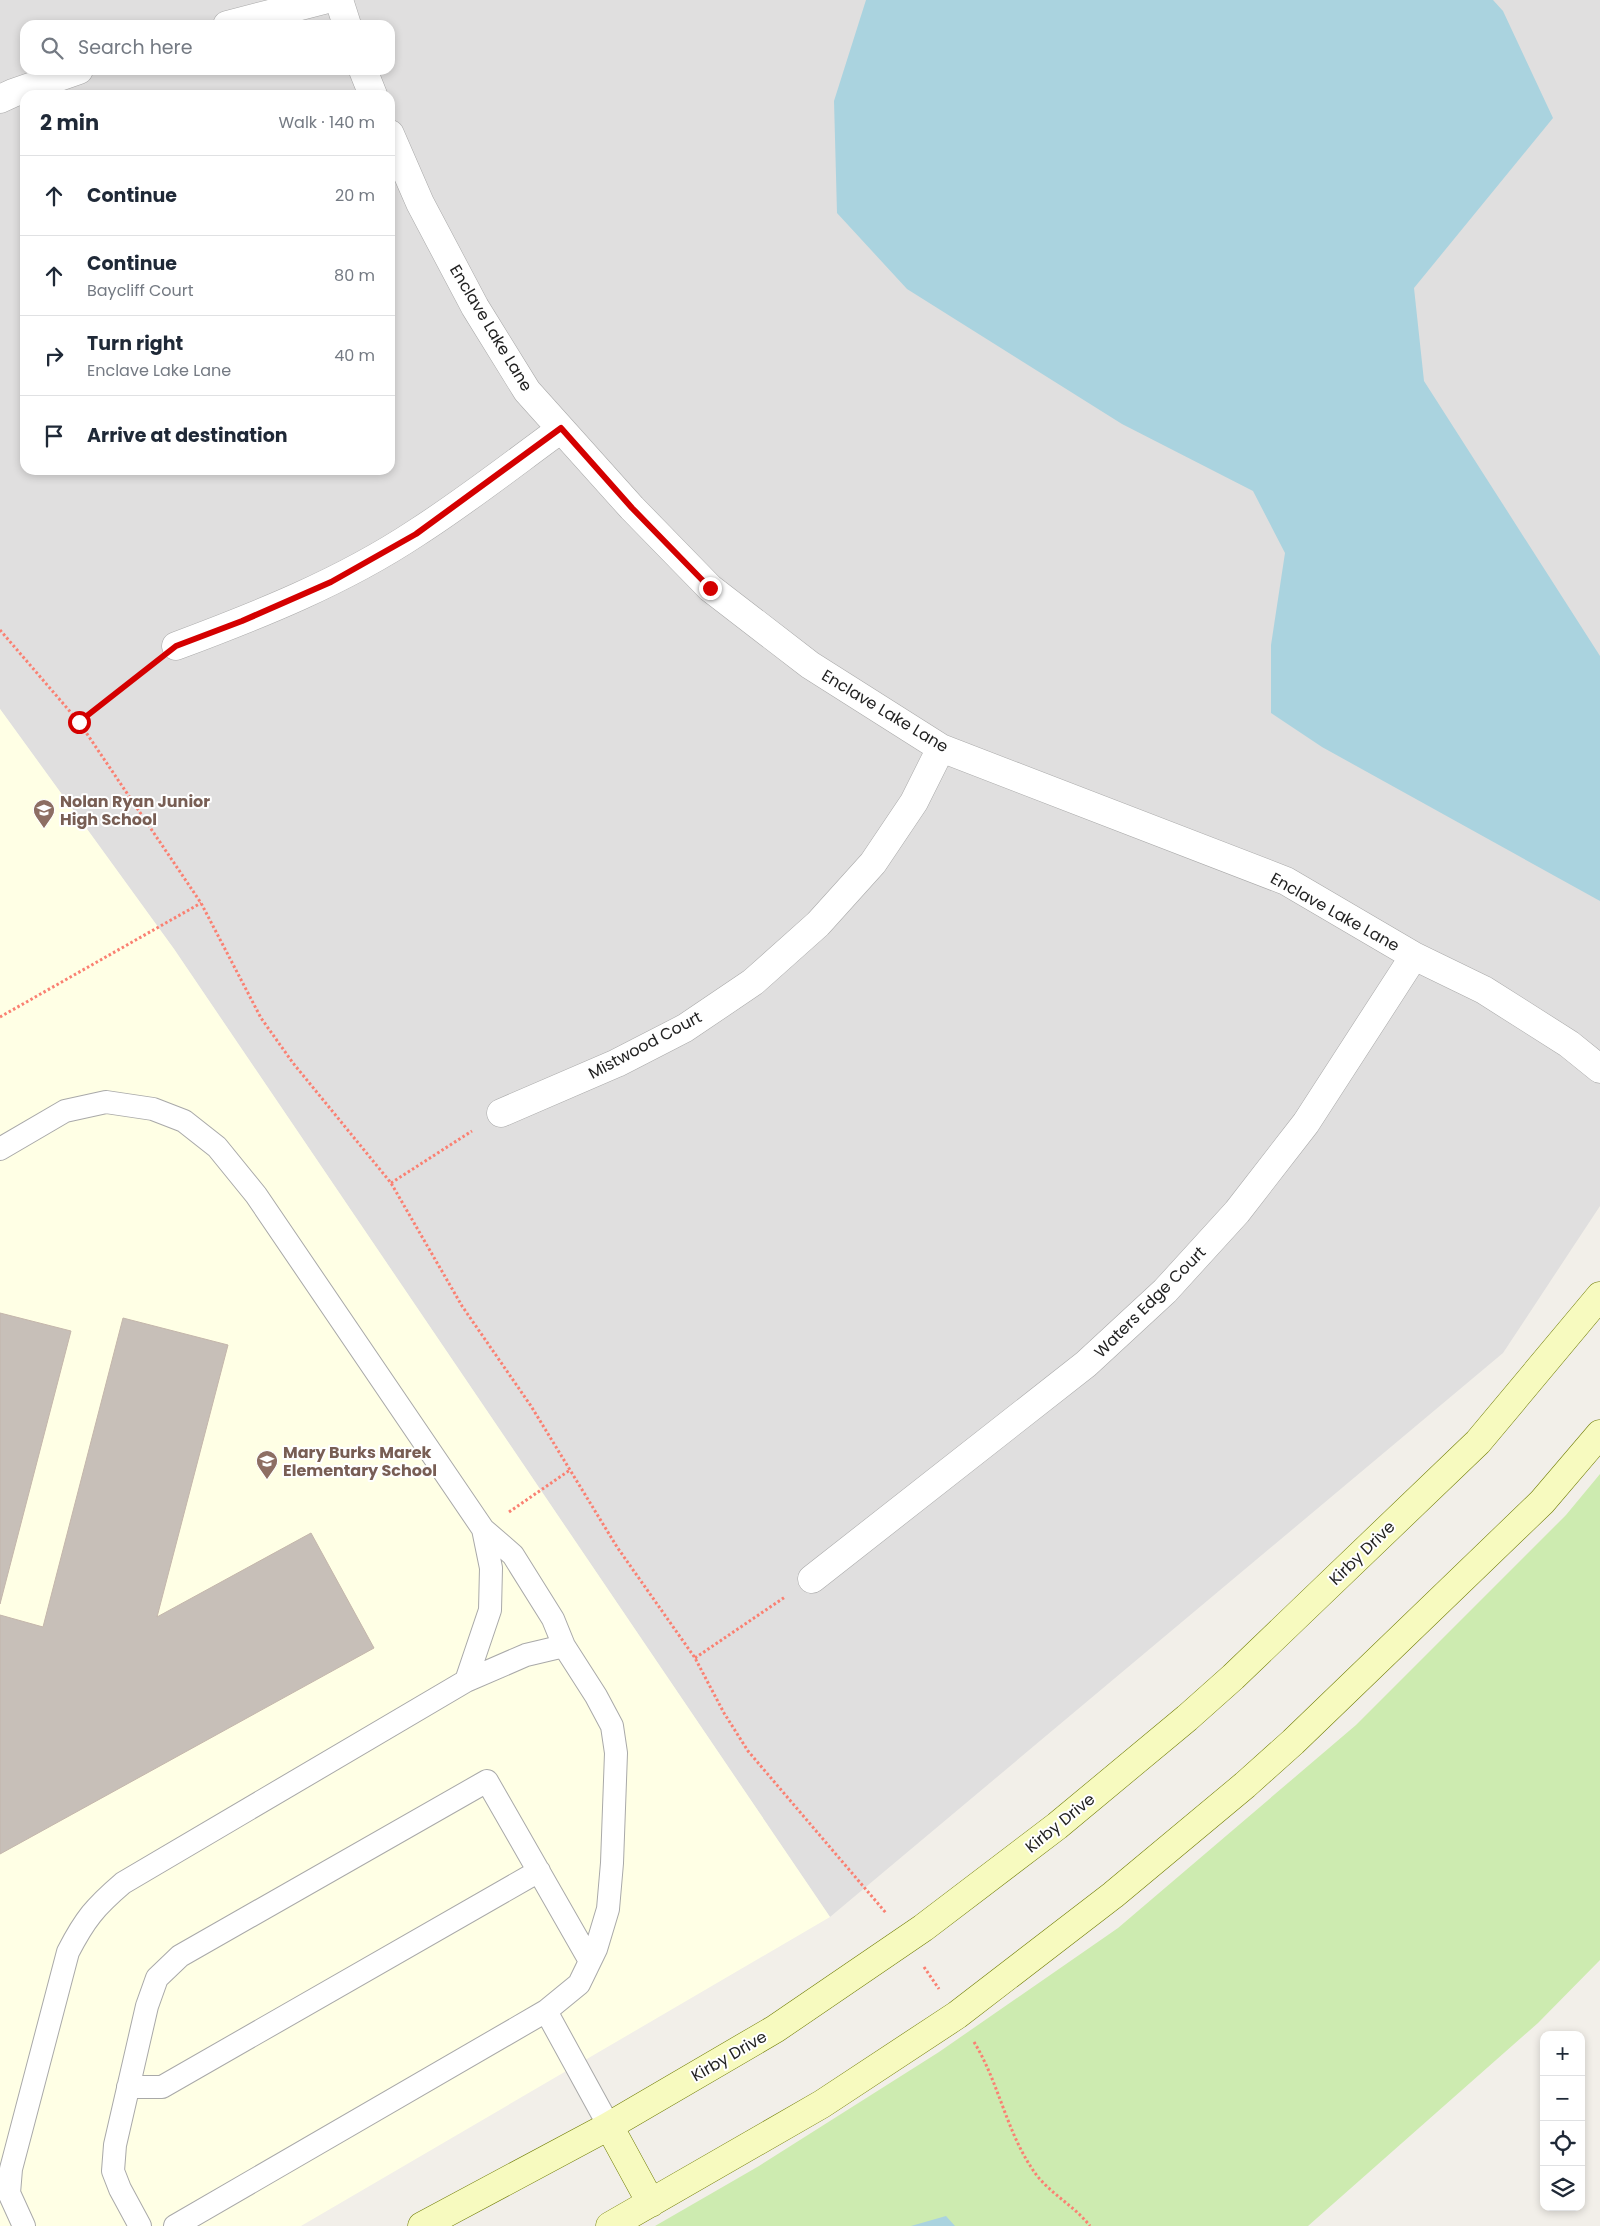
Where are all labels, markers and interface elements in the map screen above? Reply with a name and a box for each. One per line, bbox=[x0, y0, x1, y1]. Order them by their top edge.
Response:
search box bbox=[20, 20, 395, 75]
icon: search bbox=[38, 34, 66, 62]
text: Search here bbox=[78, 34, 192, 61]
text: 2 min bbox=[40, 108, 99, 137]
text: Walk · 140 m bbox=[278, 111, 375, 134]
icon: ahead bbox=[40, 182, 68, 210]
text: Continue bbox=[87, 182, 177, 209]
text: 20 m bbox=[335, 184, 375, 207]
text: Continue bbox=[87, 250, 177, 277]
street label: Enclave Lake Lane bbox=[444, 260, 538, 396]
icon: ahead bbox=[40, 262, 68, 290]
text: 80 m bbox=[334, 264, 375, 287]
text: Baycliff Court bbox=[87, 279, 194, 302]
text: Turn right bbox=[87, 330, 183, 357]
icon: right bbox=[40, 342, 68, 370]
text: 40 m bbox=[334, 344, 375, 367]
text: Enclave Lake Lane bbox=[87, 359, 231, 382]
icon: arrive bbox=[40, 422, 68, 450]
text: Arrive at destination bbox=[87, 422, 288, 449]
route end bbox=[699, 577, 722, 600]
street label: Enclave Lake Lane bbox=[817, 664, 953, 758]
route start bbox=[68, 711, 91, 734]
place label: Nolan Ryan Junior High School bbox=[60, 790, 210, 831]
school or university icon: Nolan Ryan Junior High School bbox=[32, 798, 56, 829]
street label: Enclave Lake Lane bbox=[1266, 867, 1404, 957]
street label: Mistwood Court bbox=[584, 1005, 706, 1085]
street label: Waters Edge Court bbox=[1089, 1241, 1211, 1363]
place label: Mary Burks Marek Elementary School bbox=[283, 1441, 437, 1482]
school or university icon: Mary Burks Marek Elementary School bbox=[255, 1449, 279, 1480]
street label: Kirby Drive bbox=[1324, 1516, 1400, 1590]
street label: Kirby Drive bbox=[1020, 1788, 1100, 1858]
street label: Kirby Drive bbox=[687, 2025, 771, 2087]
map controls bbox=[1540, 2031, 1585, 2211]
button: + bbox=[1540, 2031, 1585, 2076]
button: − bbox=[1540, 2076, 1585, 2121]
button: locate bbox=[1540, 2121, 1585, 2166]
button: layers bbox=[1540, 2166, 1585, 2211]

